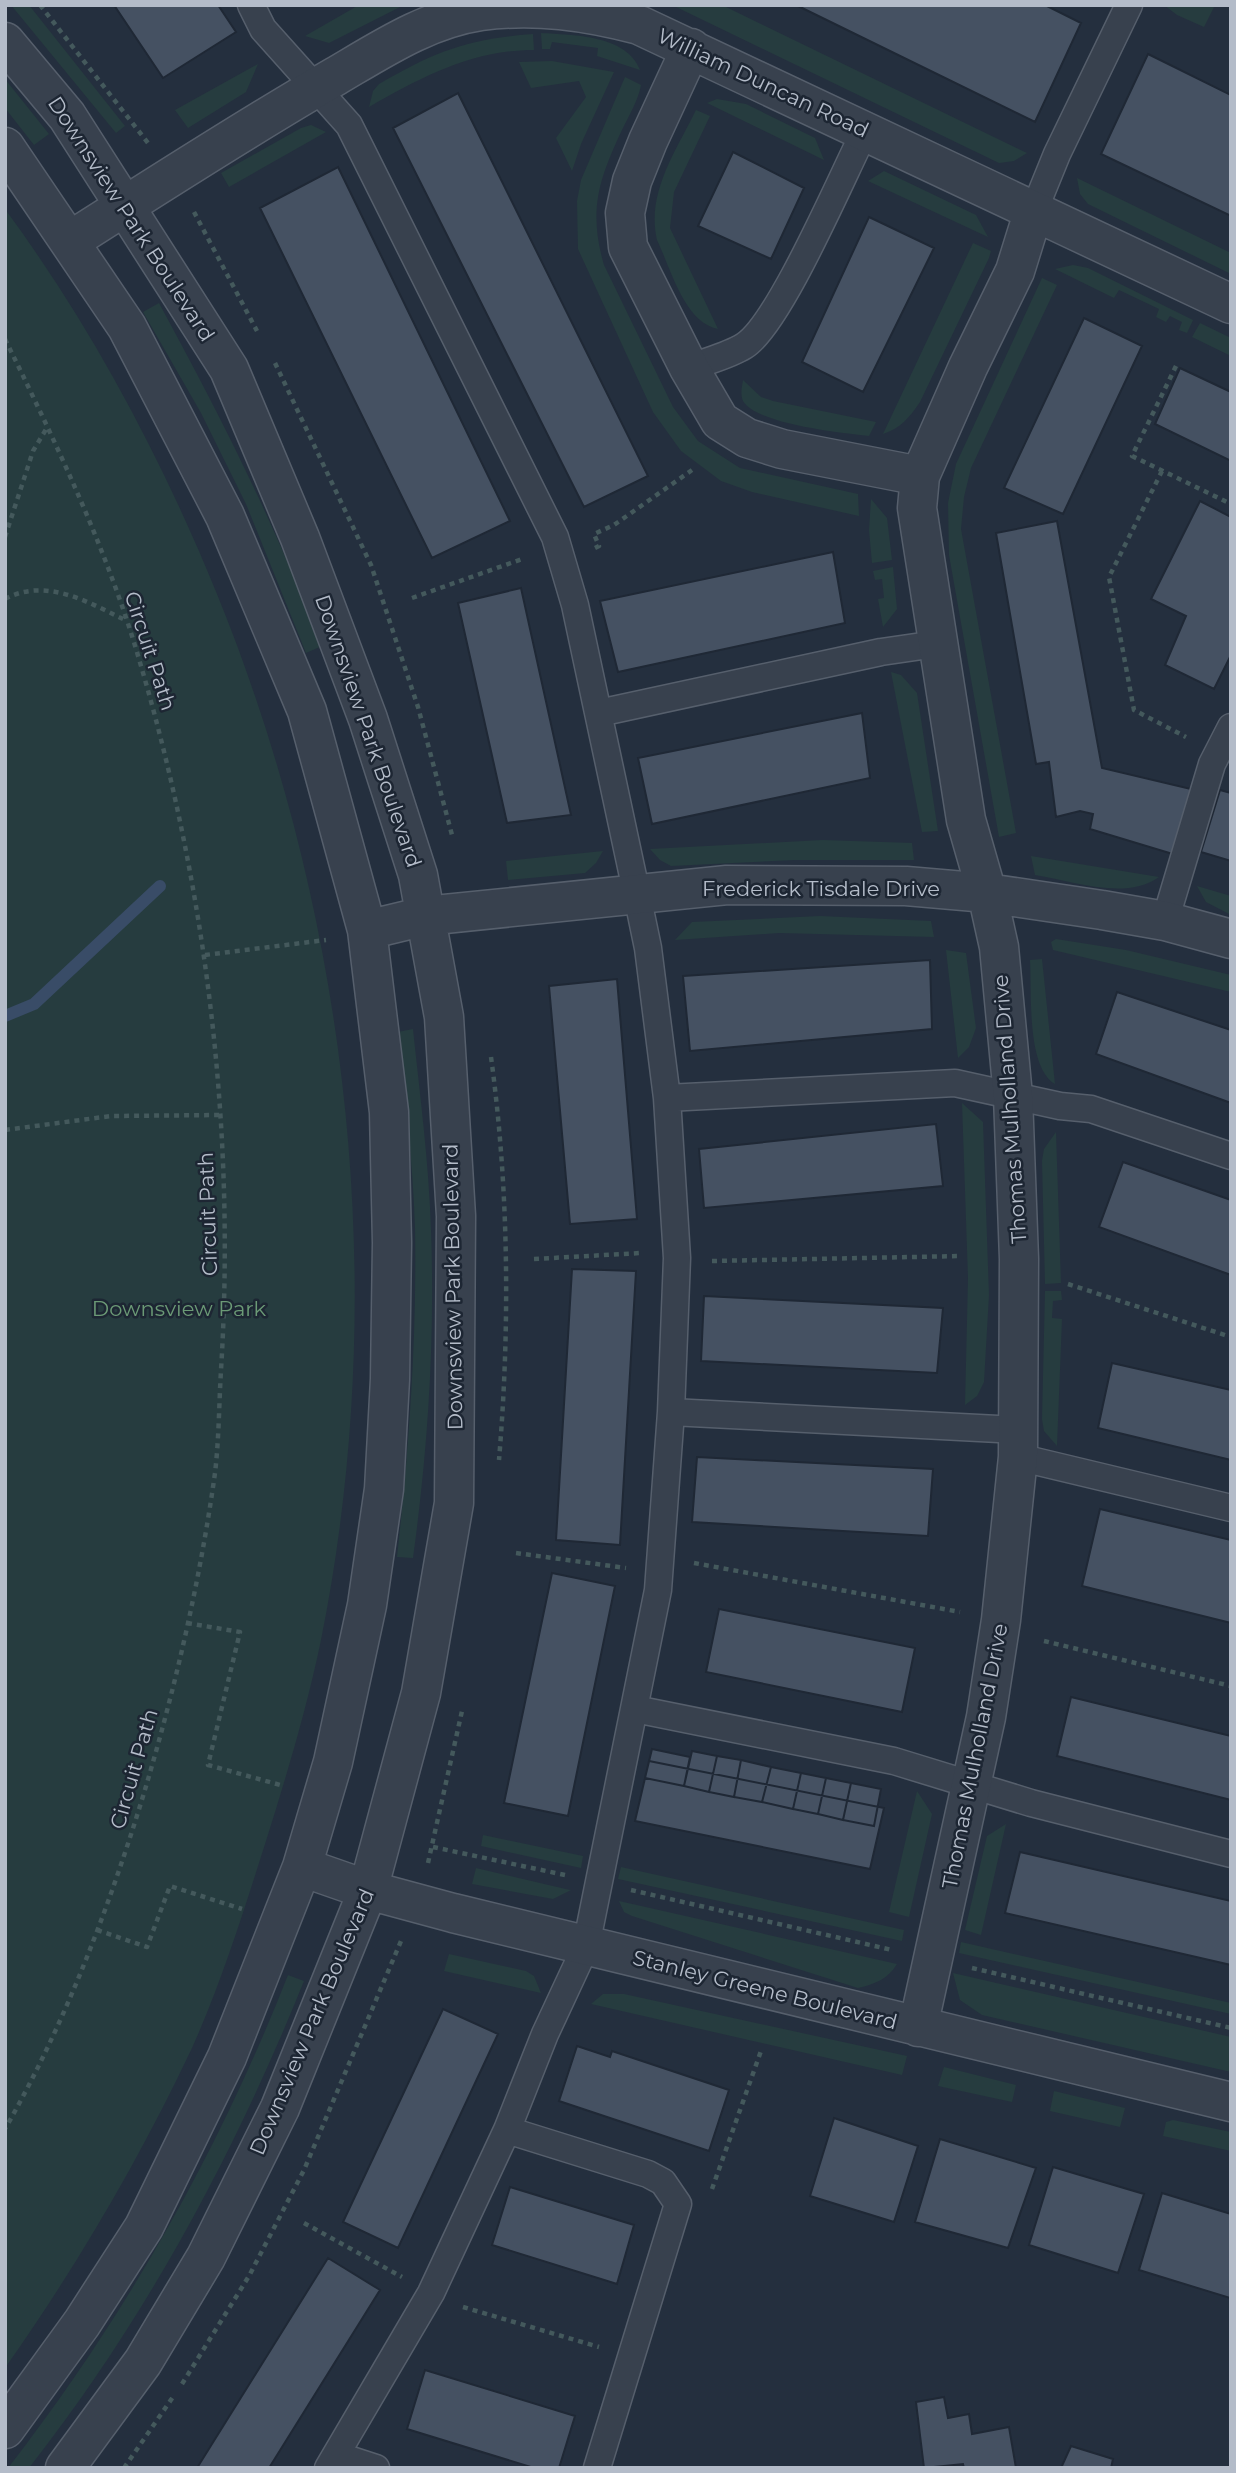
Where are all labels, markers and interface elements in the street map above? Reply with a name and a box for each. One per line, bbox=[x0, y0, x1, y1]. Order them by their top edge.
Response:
street label: William Duncan Road bbox=[654, 23, 873, 143]
street label: Downsview Park Boulevard bbox=[43, 92, 220, 346]
street label: Circuit Path bbox=[119, 588, 182, 714]
street label: Downsview Park Boulevard bbox=[310, 591, 427, 871]
street label: Frederick Tisdale Drive bbox=[702, 876, 940, 901]
street label: Thomas Mulholland Drive bbox=[988, 974, 1031, 1244]
street label: Downsview Park Boulevard bbox=[437, 1143, 468, 1431]
street label: Circuit Path bbox=[193, 1152, 222, 1276]
park label: Downsview Park bbox=[92, 1296, 267, 1321]
street label: Thomas Mulholland Drive bbox=[937, 1621, 1013, 1891]
street label: Circuit Path bbox=[104, 1706, 163, 1832]
street label: Downsview Park Boulevard bbox=[244, 1885, 379, 2159]
street label: Stanley Greene Boulevard bbox=[630, 1945, 900, 2035]

